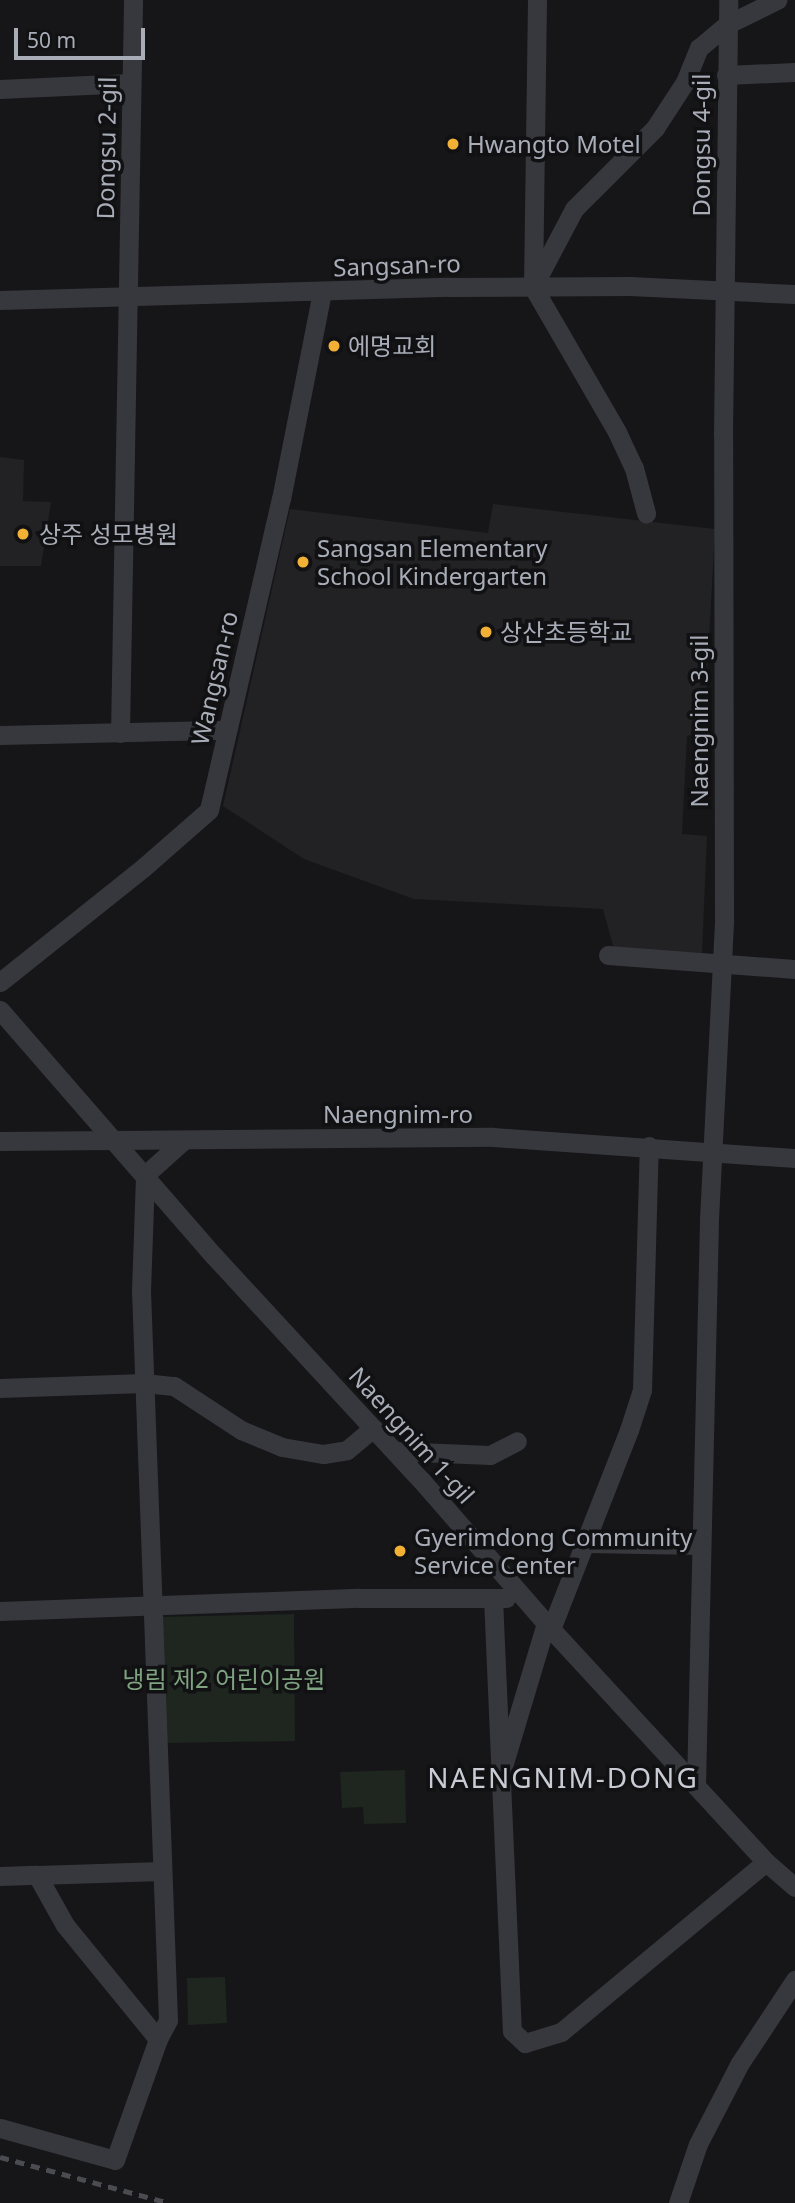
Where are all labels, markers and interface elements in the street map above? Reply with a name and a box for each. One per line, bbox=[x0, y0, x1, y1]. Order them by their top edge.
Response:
scale bar bbox=[18, 14, 149, 58]
text: 50 m bbox=[27, 26, 76, 54]
street label: Dongsu 4-gil bbox=[687, 74, 715, 216]
street label: Dongsu 2-gil bbox=[90, 76, 122, 220]
place label: Hwangto Motel bbox=[467, 130, 641, 158]
marker: Hwangto Motel bbox=[445, 136, 461, 152]
street label: Sangsan-ro bbox=[333, 248, 461, 282]
place label: 에명교회 bbox=[348, 332, 436, 360]
marker: 에명교회 bbox=[326, 338, 342, 354]
place label: 상주 성모병원 bbox=[39, 520, 178, 548]
marker: 상주 성모병원 bbox=[13, 524, 33, 544]
place label: Sangsan Elementary School Kindergarten bbox=[317, 534, 547, 590]
marker: Sangsan Elementary School Kindergarten bbox=[295, 554, 311, 570]
street label: Wangsan-ro bbox=[185, 608, 243, 748]
place label: 상산초등학교 bbox=[500, 618, 632, 646]
marker: 상산초등학교 bbox=[478, 624, 494, 640]
street label: Naengnim 3-gil bbox=[685, 634, 713, 808]
street label: Naengnim-ro bbox=[323, 1100, 473, 1128]
street label: Naengnim 1-gil bbox=[343, 1361, 481, 1509]
place label: Gyerimdong Community Service Center bbox=[414, 1523, 692, 1579]
marker: Gyerimdong Community Service Center bbox=[392, 1543, 408, 1559]
park label: 냉림 제2 어린이공원 bbox=[123, 1665, 325, 1693]
district label: NAENGNIM-DONG bbox=[429, 1760, 697, 1794]

